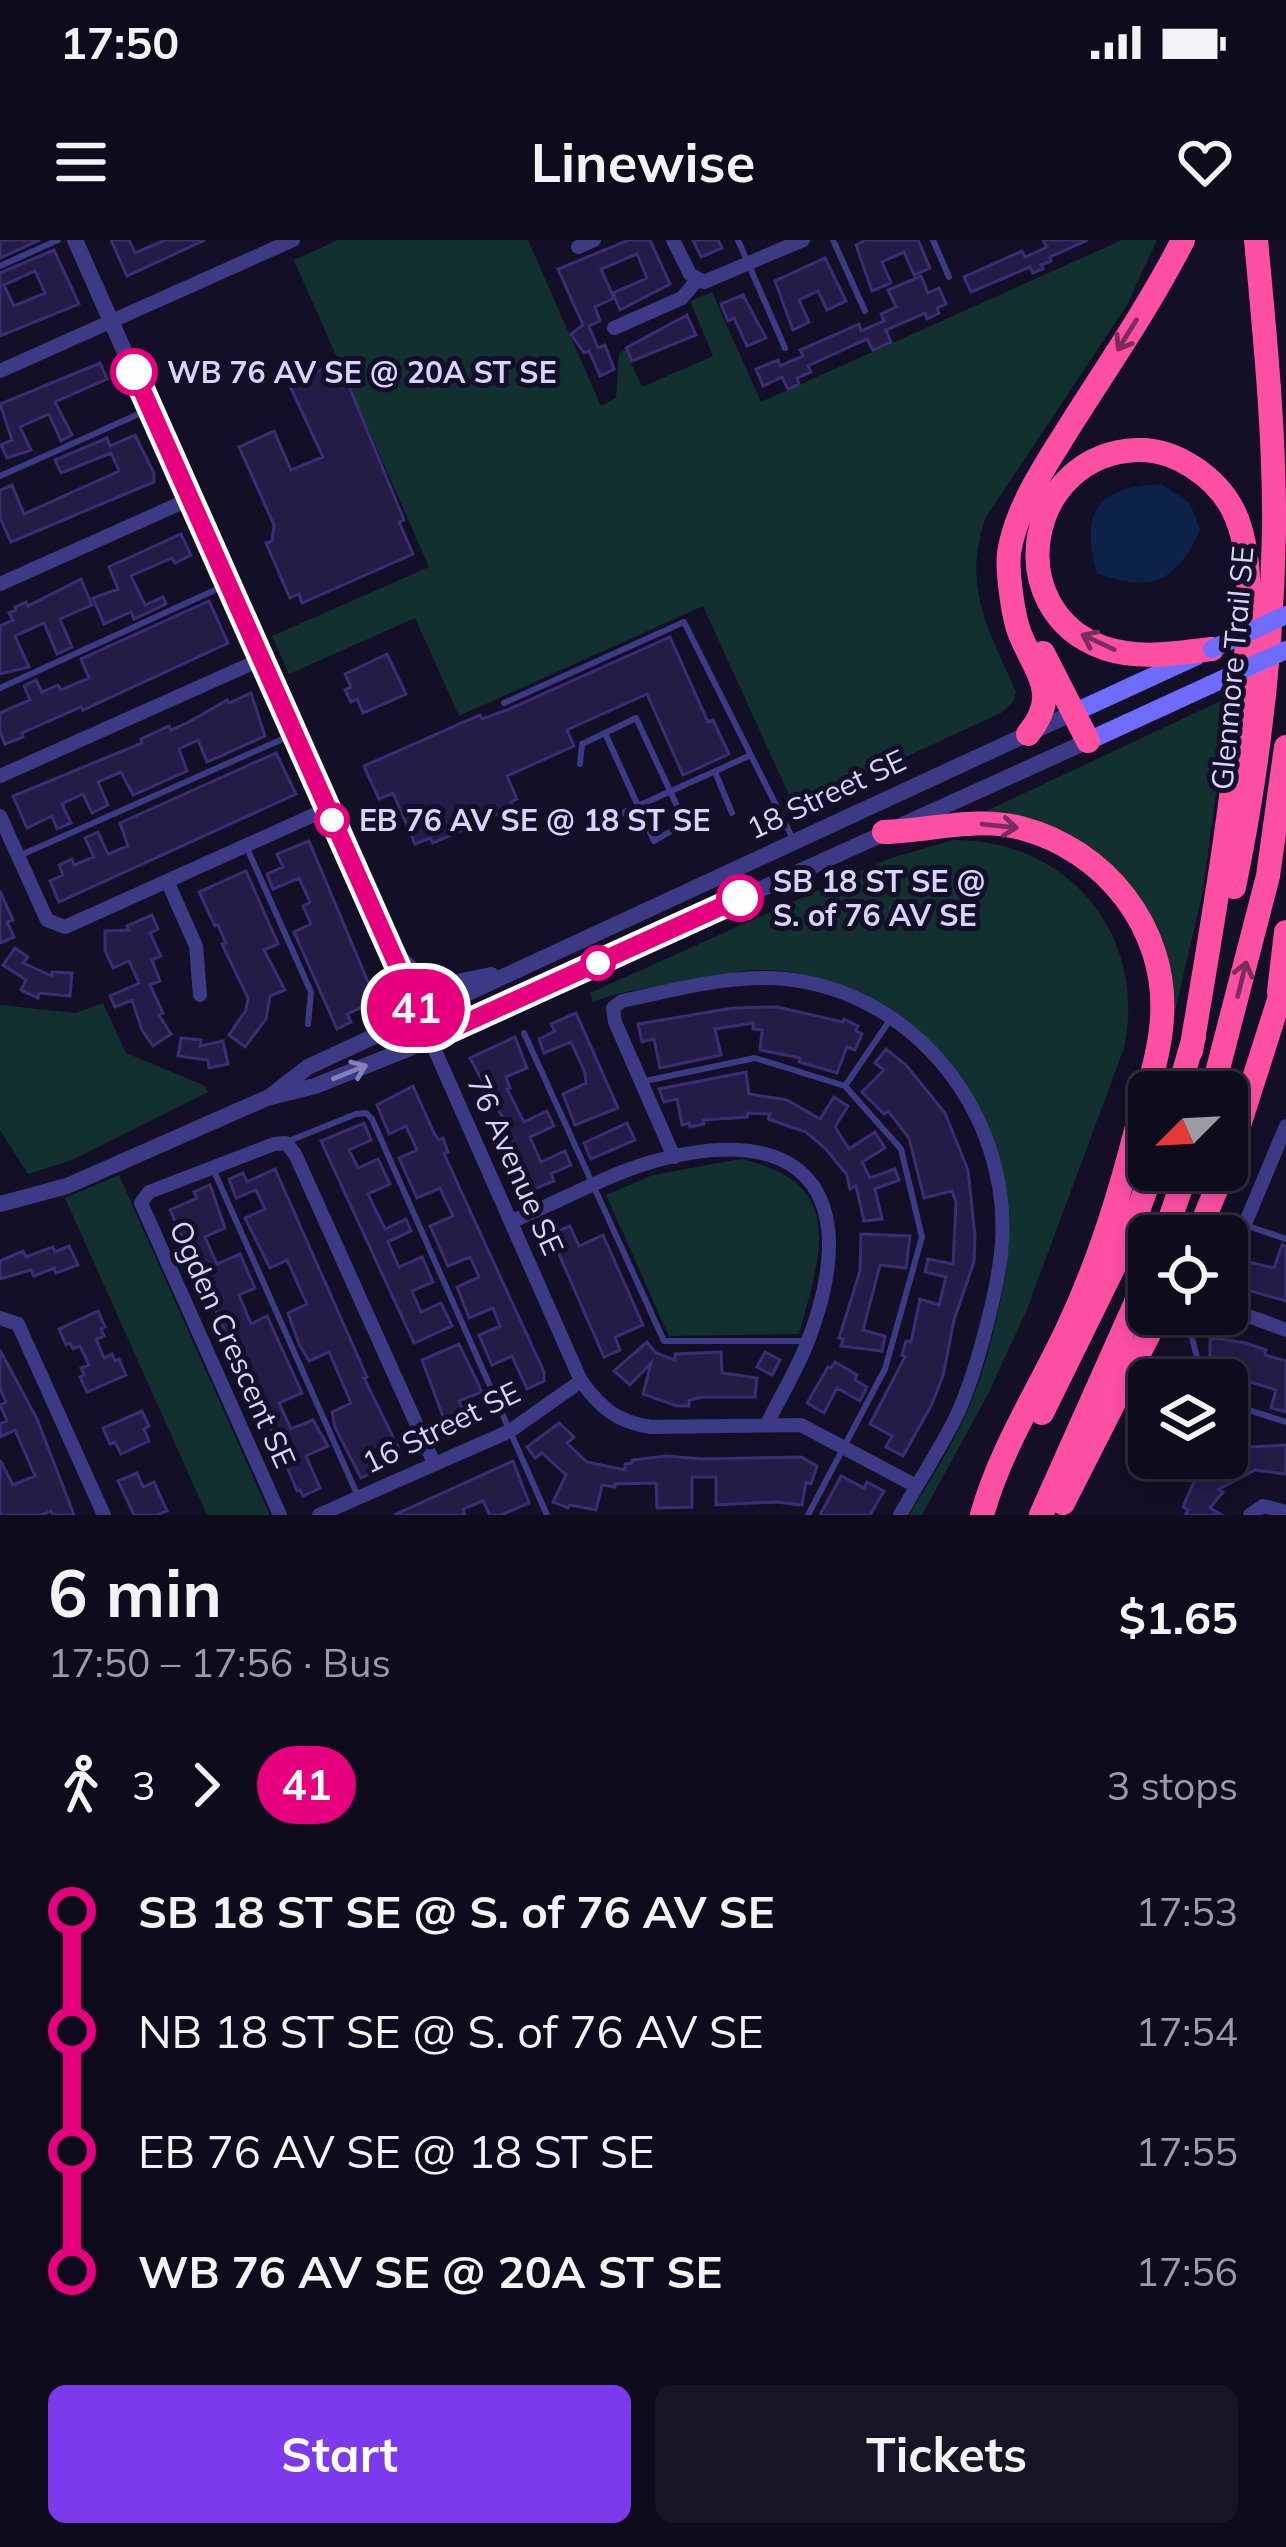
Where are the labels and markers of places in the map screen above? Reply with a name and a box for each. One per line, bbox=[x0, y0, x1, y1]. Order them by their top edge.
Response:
marker: WB 76 AV SE @ 20A ST SE bbox=[112, 350, 156, 394]
place label: WB 76 AV SE @ 20A ST SE bbox=[167, 353, 557, 391]
place label: EB 76 AV SE @ 18 ST SE bbox=[359, 801, 710, 839]
marker: EB 76 AV SE @ 18 ST SE bbox=[316, 804, 348, 836]
place label: SB 18 ST SE @ S. of 76 AV SE bbox=[773, 862, 986, 934]
marker: SB 18 ST SE @ S. of 76 AV SE bbox=[718, 876, 762, 920]
unlabelled marker bbox=[582, 947, 614, 979]

